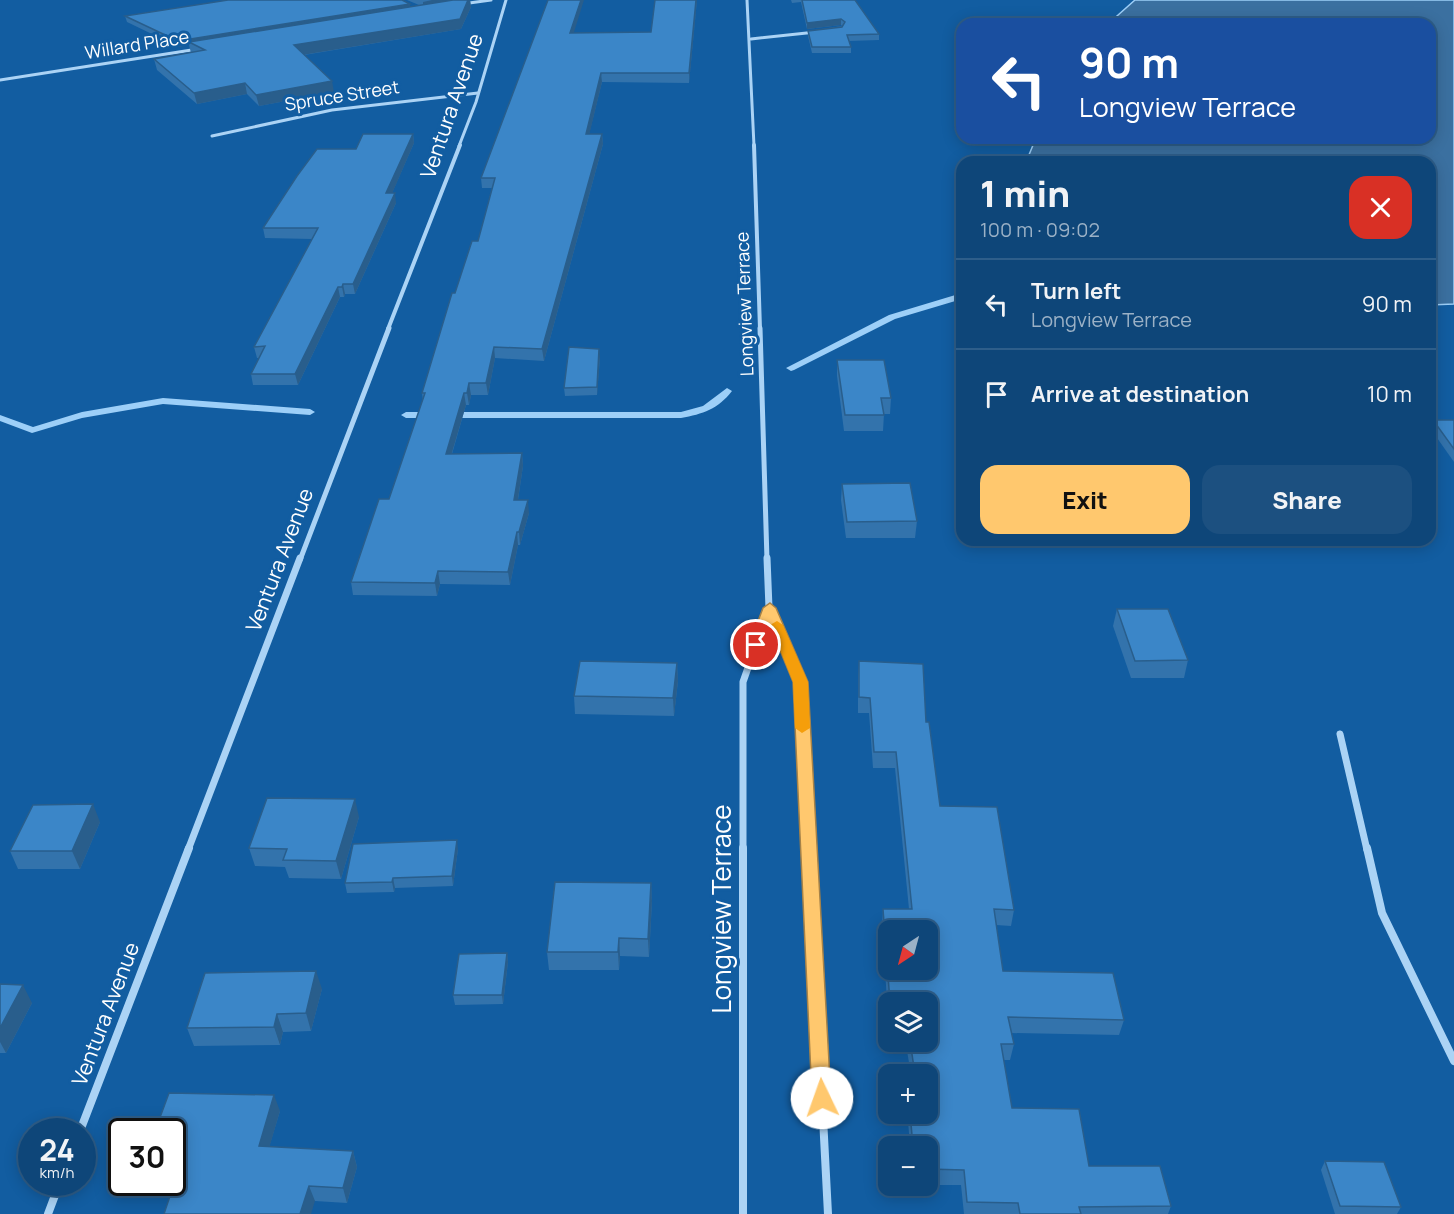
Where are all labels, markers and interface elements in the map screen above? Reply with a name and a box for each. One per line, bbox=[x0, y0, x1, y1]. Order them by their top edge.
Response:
street label: Willard Place bbox=[83, 24, 191, 64]
street label: Ventura Avenue bbox=[413, 29, 489, 182]
text: 90 m bbox=[1079, 33, 1179, 91]
icon: left bbox=[980, 42, 1058, 120]
street label: Spruce Street bbox=[283, 74, 401, 116]
text: Longview Terrace bbox=[1079, 88, 1296, 125]
text: 1 min bbox=[980, 169, 1070, 218]
button: close bbox=[1349, 176, 1412, 239]
text: 100 m · 09:02 bbox=[980, 216, 1100, 243]
street label: Longview Terrace bbox=[729, 231, 759, 377]
text: Turn left bbox=[1031, 276, 1121, 306]
icon: left bbox=[980, 288, 1013, 321]
text: 90 m bbox=[1362, 289, 1412, 319]
text: Longview Terrace bbox=[1031, 306, 1192, 333]
icon: arrive bbox=[980, 378, 1013, 411]
text: Arrive at destination bbox=[1031, 379, 1249, 409]
text: 10 m bbox=[1367, 379, 1412, 409]
button: Exit bbox=[980, 465, 1190, 534]
button: Share bbox=[1202, 465, 1412, 534]
street label: Ventura Avenue bbox=[239, 484, 319, 635]
pin bbox=[730, 619, 781, 670]
icon: arrive bbox=[739, 628, 772, 661]
street label: Longview Terrace bbox=[703, 804, 739, 1014]
north arrow bbox=[878, 920, 938, 980]
map controls bbox=[878, 920, 938, 1196]
street label: Ventura Avenue bbox=[65, 938, 145, 1089]
button: layers bbox=[878, 992, 938, 1052]
button: + bbox=[878, 1064, 938, 1124]
position arrow bbox=[790, 1066, 854, 1130]
speed limit sign: 30 bbox=[108, 1118, 186, 1196]
text: 24 bbox=[39, 1129, 75, 1170]
button: − bbox=[878, 1136, 938, 1196]
text: km/h bbox=[40, 1162, 74, 1183]

